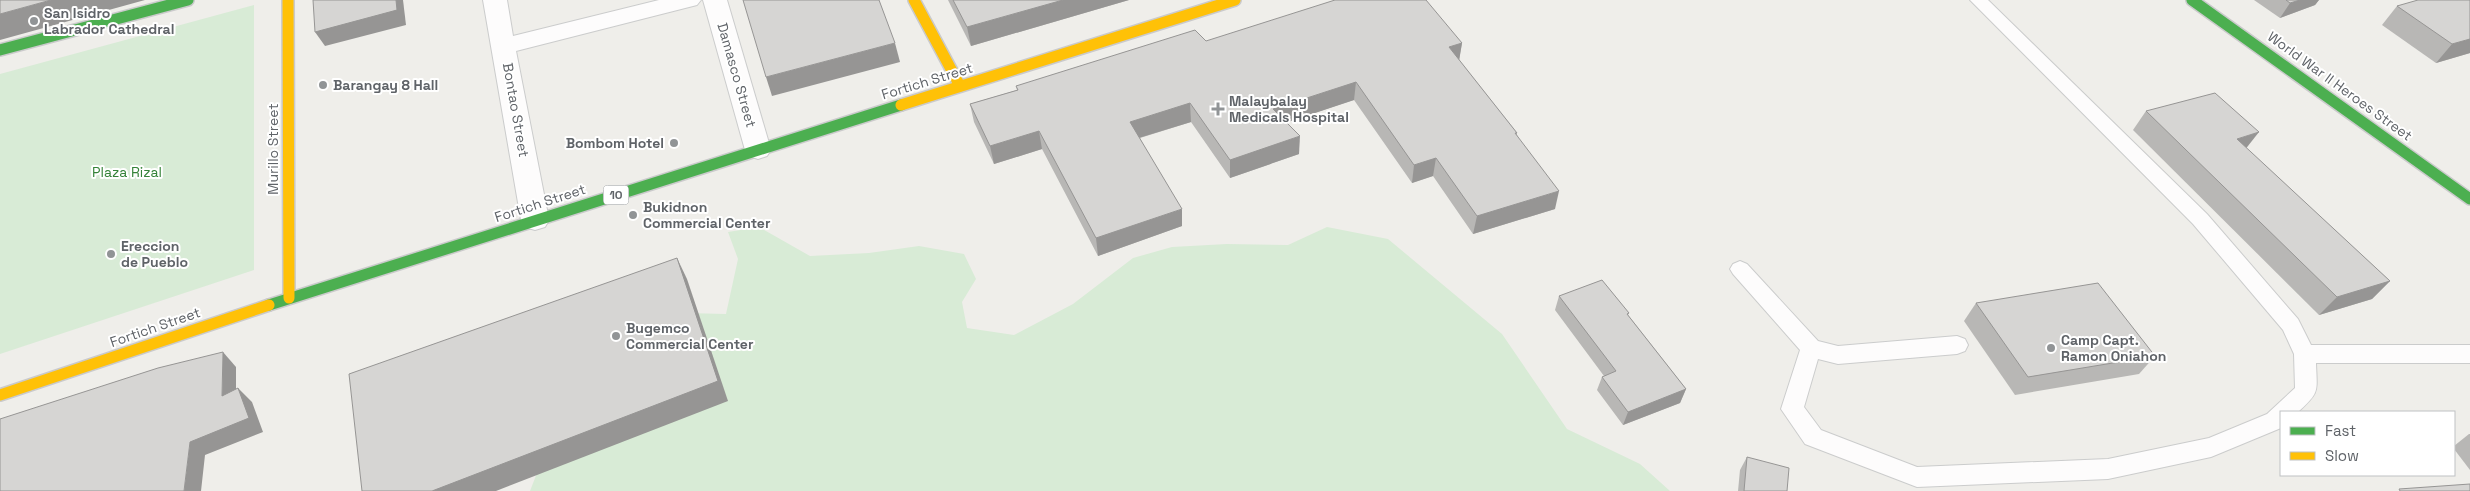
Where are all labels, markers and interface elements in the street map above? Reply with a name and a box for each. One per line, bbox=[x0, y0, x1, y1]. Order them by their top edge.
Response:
place label: San Isidro Labrador Cathedral bbox=[44, 4, 174, 38]
marker: San Isidro Labrador Cathedral bbox=[28, 15, 40, 27]
street label: Damasco Street bbox=[713, 21, 761, 129]
street label: World War II Heroes Street bbox=[2264, 27, 2416, 145]
street label: Fortich Street bbox=[879, 59, 975, 103]
street label: Bontao Street bbox=[499, 61, 533, 159]
place label: Barangay 8 Hall bbox=[333, 76, 438, 94]
marker: Barangay 8 Hall bbox=[317, 79, 329, 91]
place label: Malaybalay Medicals Hospital bbox=[1229, 92, 1349, 126]
marker: Malaybalay Medicals Hospital bbox=[1211, 102, 1225, 116]
street label: Murillo Street bbox=[264, 103, 282, 195]
place label: Bombom Hotel bbox=[566, 134, 664, 152]
marker: Bombom Hotel bbox=[668, 137, 680, 149]
park label: Plaza Rizal bbox=[92, 163, 162, 181]
street label: Fortich Street bbox=[492, 180, 588, 226]
road number: 10 bbox=[604, 186, 628, 204]
place label: Bukidnon Commercial Center bbox=[643, 198, 771, 232]
marker: Bukidnon Commercial Center bbox=[627, 209, 639, 221]
place label: Ereccion de Pueblo bbox=[121, 237, 188, 271]
marker: Ereccion de Pueblo bbox=[105, 248, 117, 260]
street label: Fortich Street bbox=[107, 303, 203, 351]
place label: Bugemco Commercial Center bbox=[626, 319, 754, 353]
marker: Bugemco Commercial Center bbox=[610, 330, 622, 342]
place label: Camp Capt. Ramon Oniahon bbox=[2061, 331, 2166, 365]
marker: Camp Capt. Ramon Oniahon bbox=[2045, 342, 2057, 354]
legend bbox=[2280, 411, 2455, 476]
text: Fast bbox=[2325, 421, 2356, 440]
text: Slow bbox=[2325, 446, 2359, 465]

